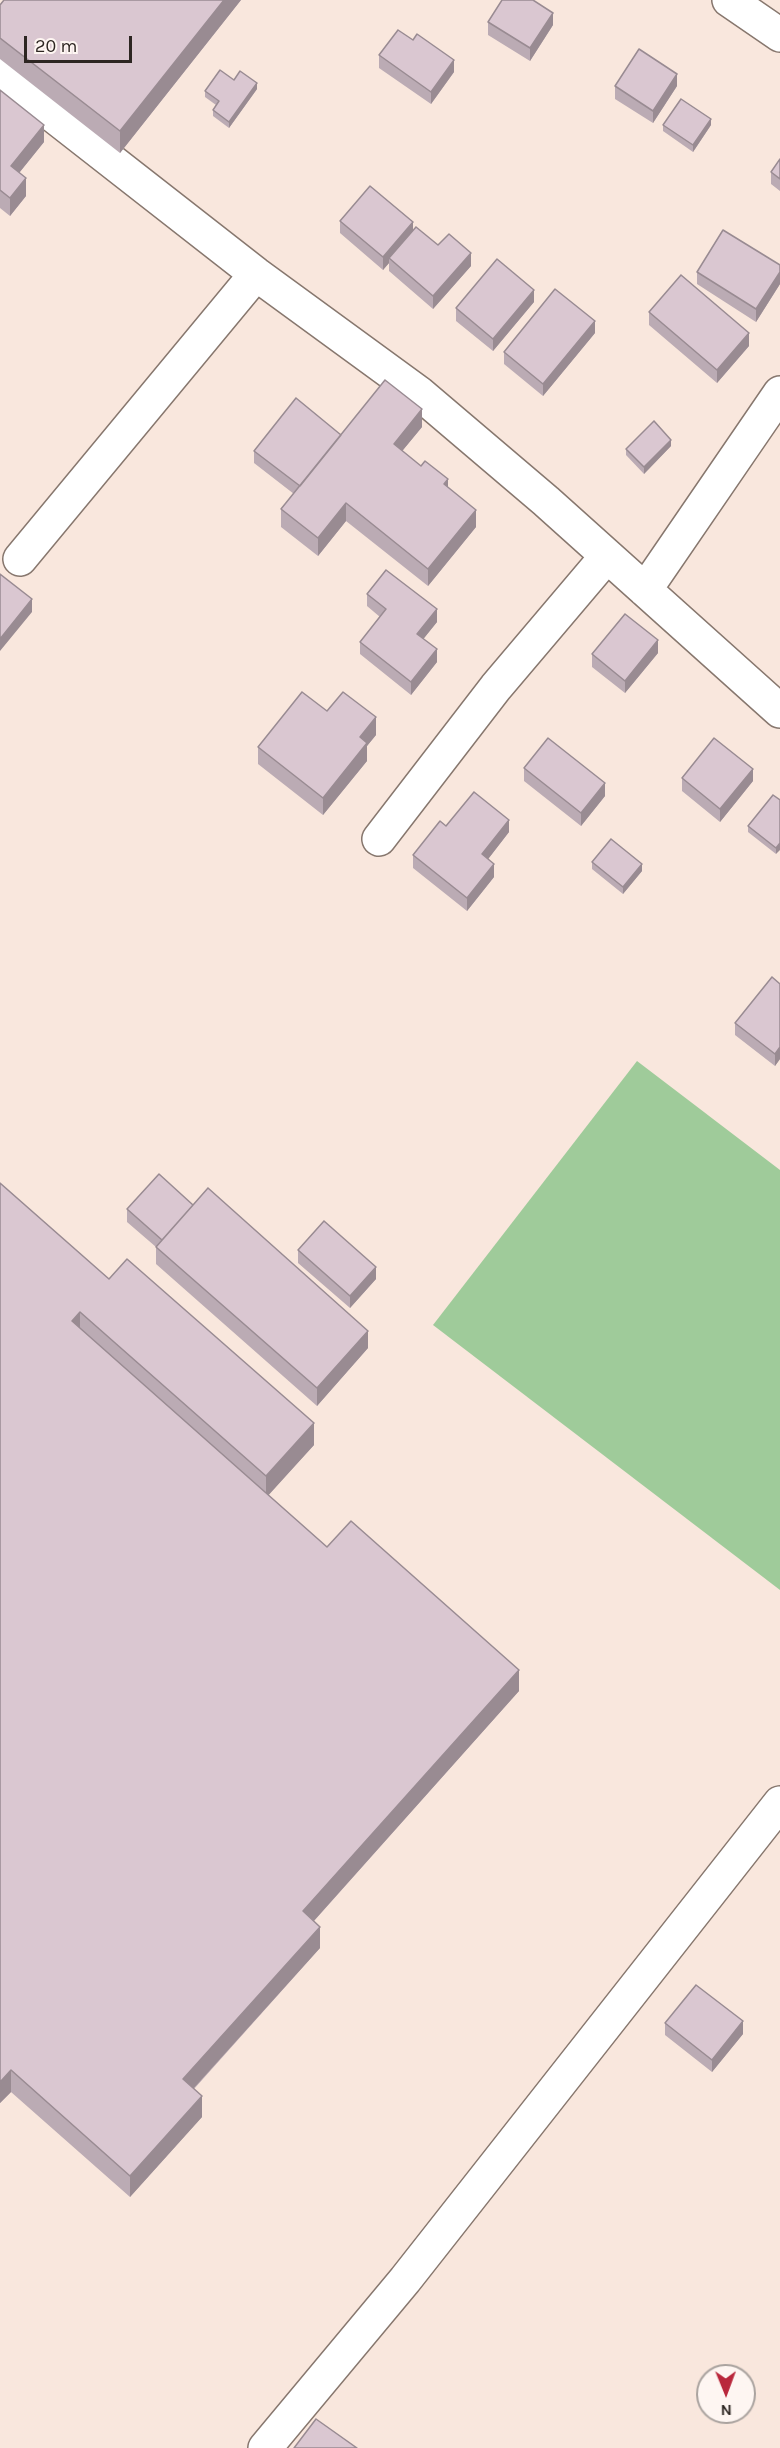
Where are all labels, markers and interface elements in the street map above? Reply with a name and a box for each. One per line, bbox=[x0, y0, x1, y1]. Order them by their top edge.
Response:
scale bar bbox=[27, 24, 135, 62]
text: 20 m bbox=[35, 35, 77, 57]
north arrow bbox=[696, 2364, 756, 2424]
text: N bbox=[720, 2401, 732, 2420]

